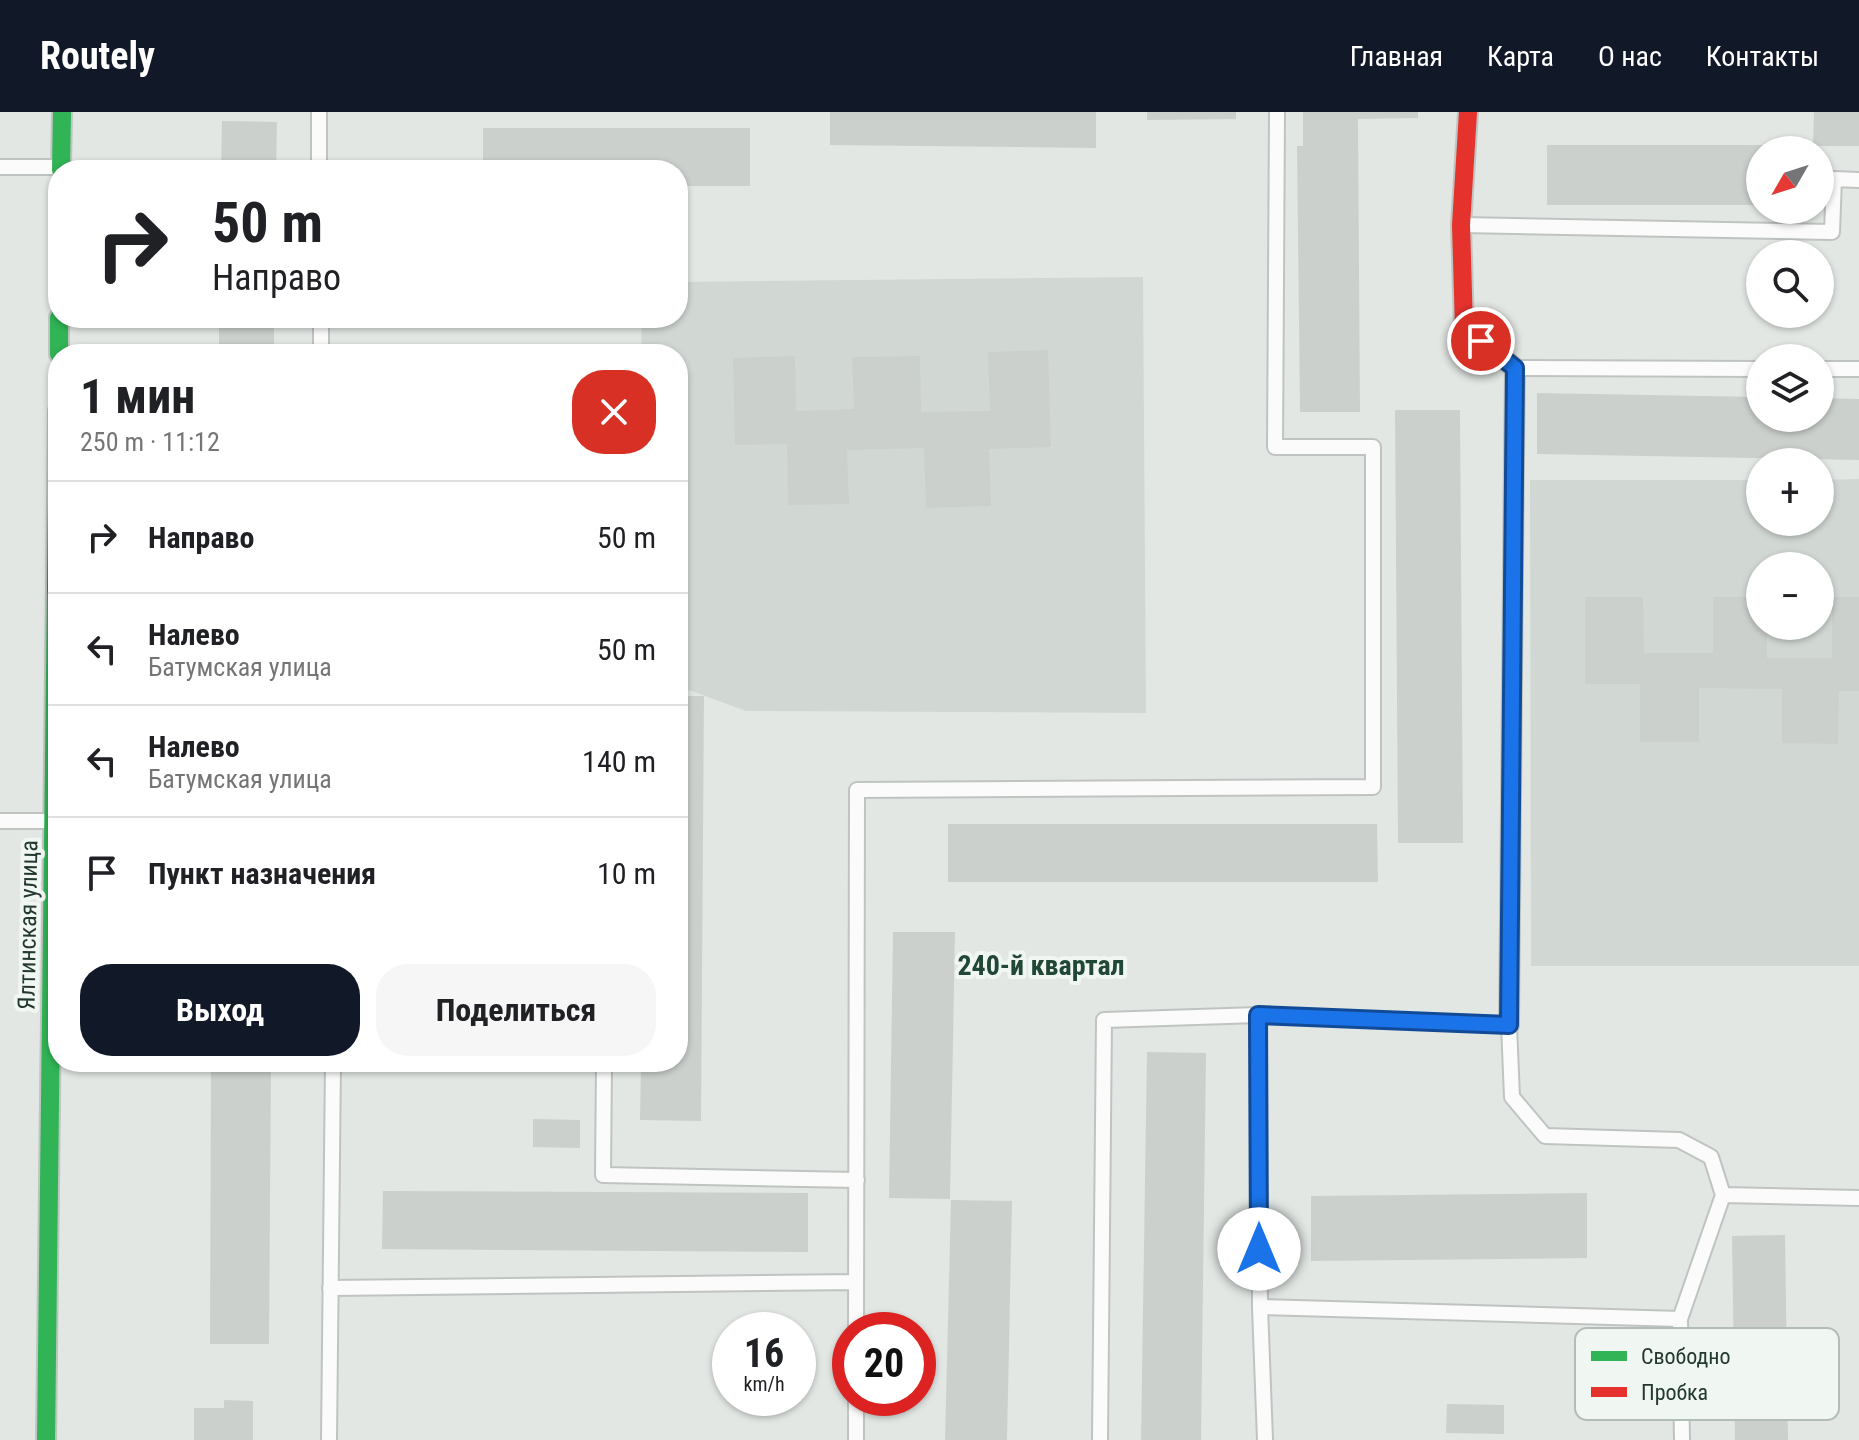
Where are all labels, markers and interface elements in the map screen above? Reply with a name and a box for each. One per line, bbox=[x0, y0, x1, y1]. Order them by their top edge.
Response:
text: Routely bbox=[40, 34, 155, 78]
text: Главная bbox=[1350, 40, 1443, 73]
text: Карта bbox=[1487, 40, 1554, 73]
text: О нас bbox=[1598, 40, 1662, 73]
text: Контакты bbox=[1706, 40, 1819, 73]
north arrow bbox=[1746, 136, 1834, 224]
map controls bbox=[1746, 136, 1834, 640]
text: 50 m bbox=[212, 190, 323, 256]
icon: right bbox=[80, 192, 184, 296]
button: search bbox=[1746, 240, 1834, 328]
text: Направо bbox=[212, 257, 341, 299]
pin bbox=[1447, 307, 1515, 375]
icon: arrive bbox=[1459, 319, 1503, 363]
button: layers bbox=[1746, 344, 1834, 432]
text: 1 мин bbox=[80, 368, 195, 425]
button: close bbox=[572, 370, 656, 454]
text: 250 m · 11:12 bbox=[80, 427, 220, 457]
button: + bbox=[1746, 448, 1834, 536]
icon: right bbox=[80, 515, 124, 559]
text: Направо bbox=[148, 520, 254, 555]
text: 50 m bbox=[597, 520, 656, 555]
button: − bbox=[1746, 552, 1834, 640]
text: Налево bbox=[148, 617, 240, 652]
icon: left bbox=[80, 627, 124, 671]
text: 50 m bbox=[597, 632, 656, 667]
text: Батумская улица bbox=[148, 652, 332, 682]
text: Налево bbox=[148, 729, 240, 764]
icon: left bbox=[80, 739, 124, 783]
text: 140 m bbox=[582, 744, 656, 779]
text: Батумская улица bbox=[148, 764, 332, 794]
street label: Ялтинская улица bbox=[13, 840, 43, 1010]
icon: arrive bbox=[80, 851, 124, 895]
text: Пункт назначения bbox=[148, 856, 376, 891]
text: 10 m bbox=[597, 856, 656, 891]
district label: 240-й квартал bbox=[957, 949, 1125, 982]
button: Выход bbox=[80, 964, 360, 1056]
button: Поделиться bbox=[376, 964, 656, 1056]
position arrow bbox=[1217, 1207, 1301, 1291]
speed limit sign: 20 bbox=[832, 1312, 936, 1416]
legend bbox=[1575, 1328, 1839, 1420]
text: 16 bbox=[744, 1330, 784, 1377]
text: Свободно bbox=[1641, 1344, 1731, 1369]
text: km/h bbox=[743, 1372, 785, 1396]
text: Пробка bbox=[1641, 1380, 1708, 1405]

